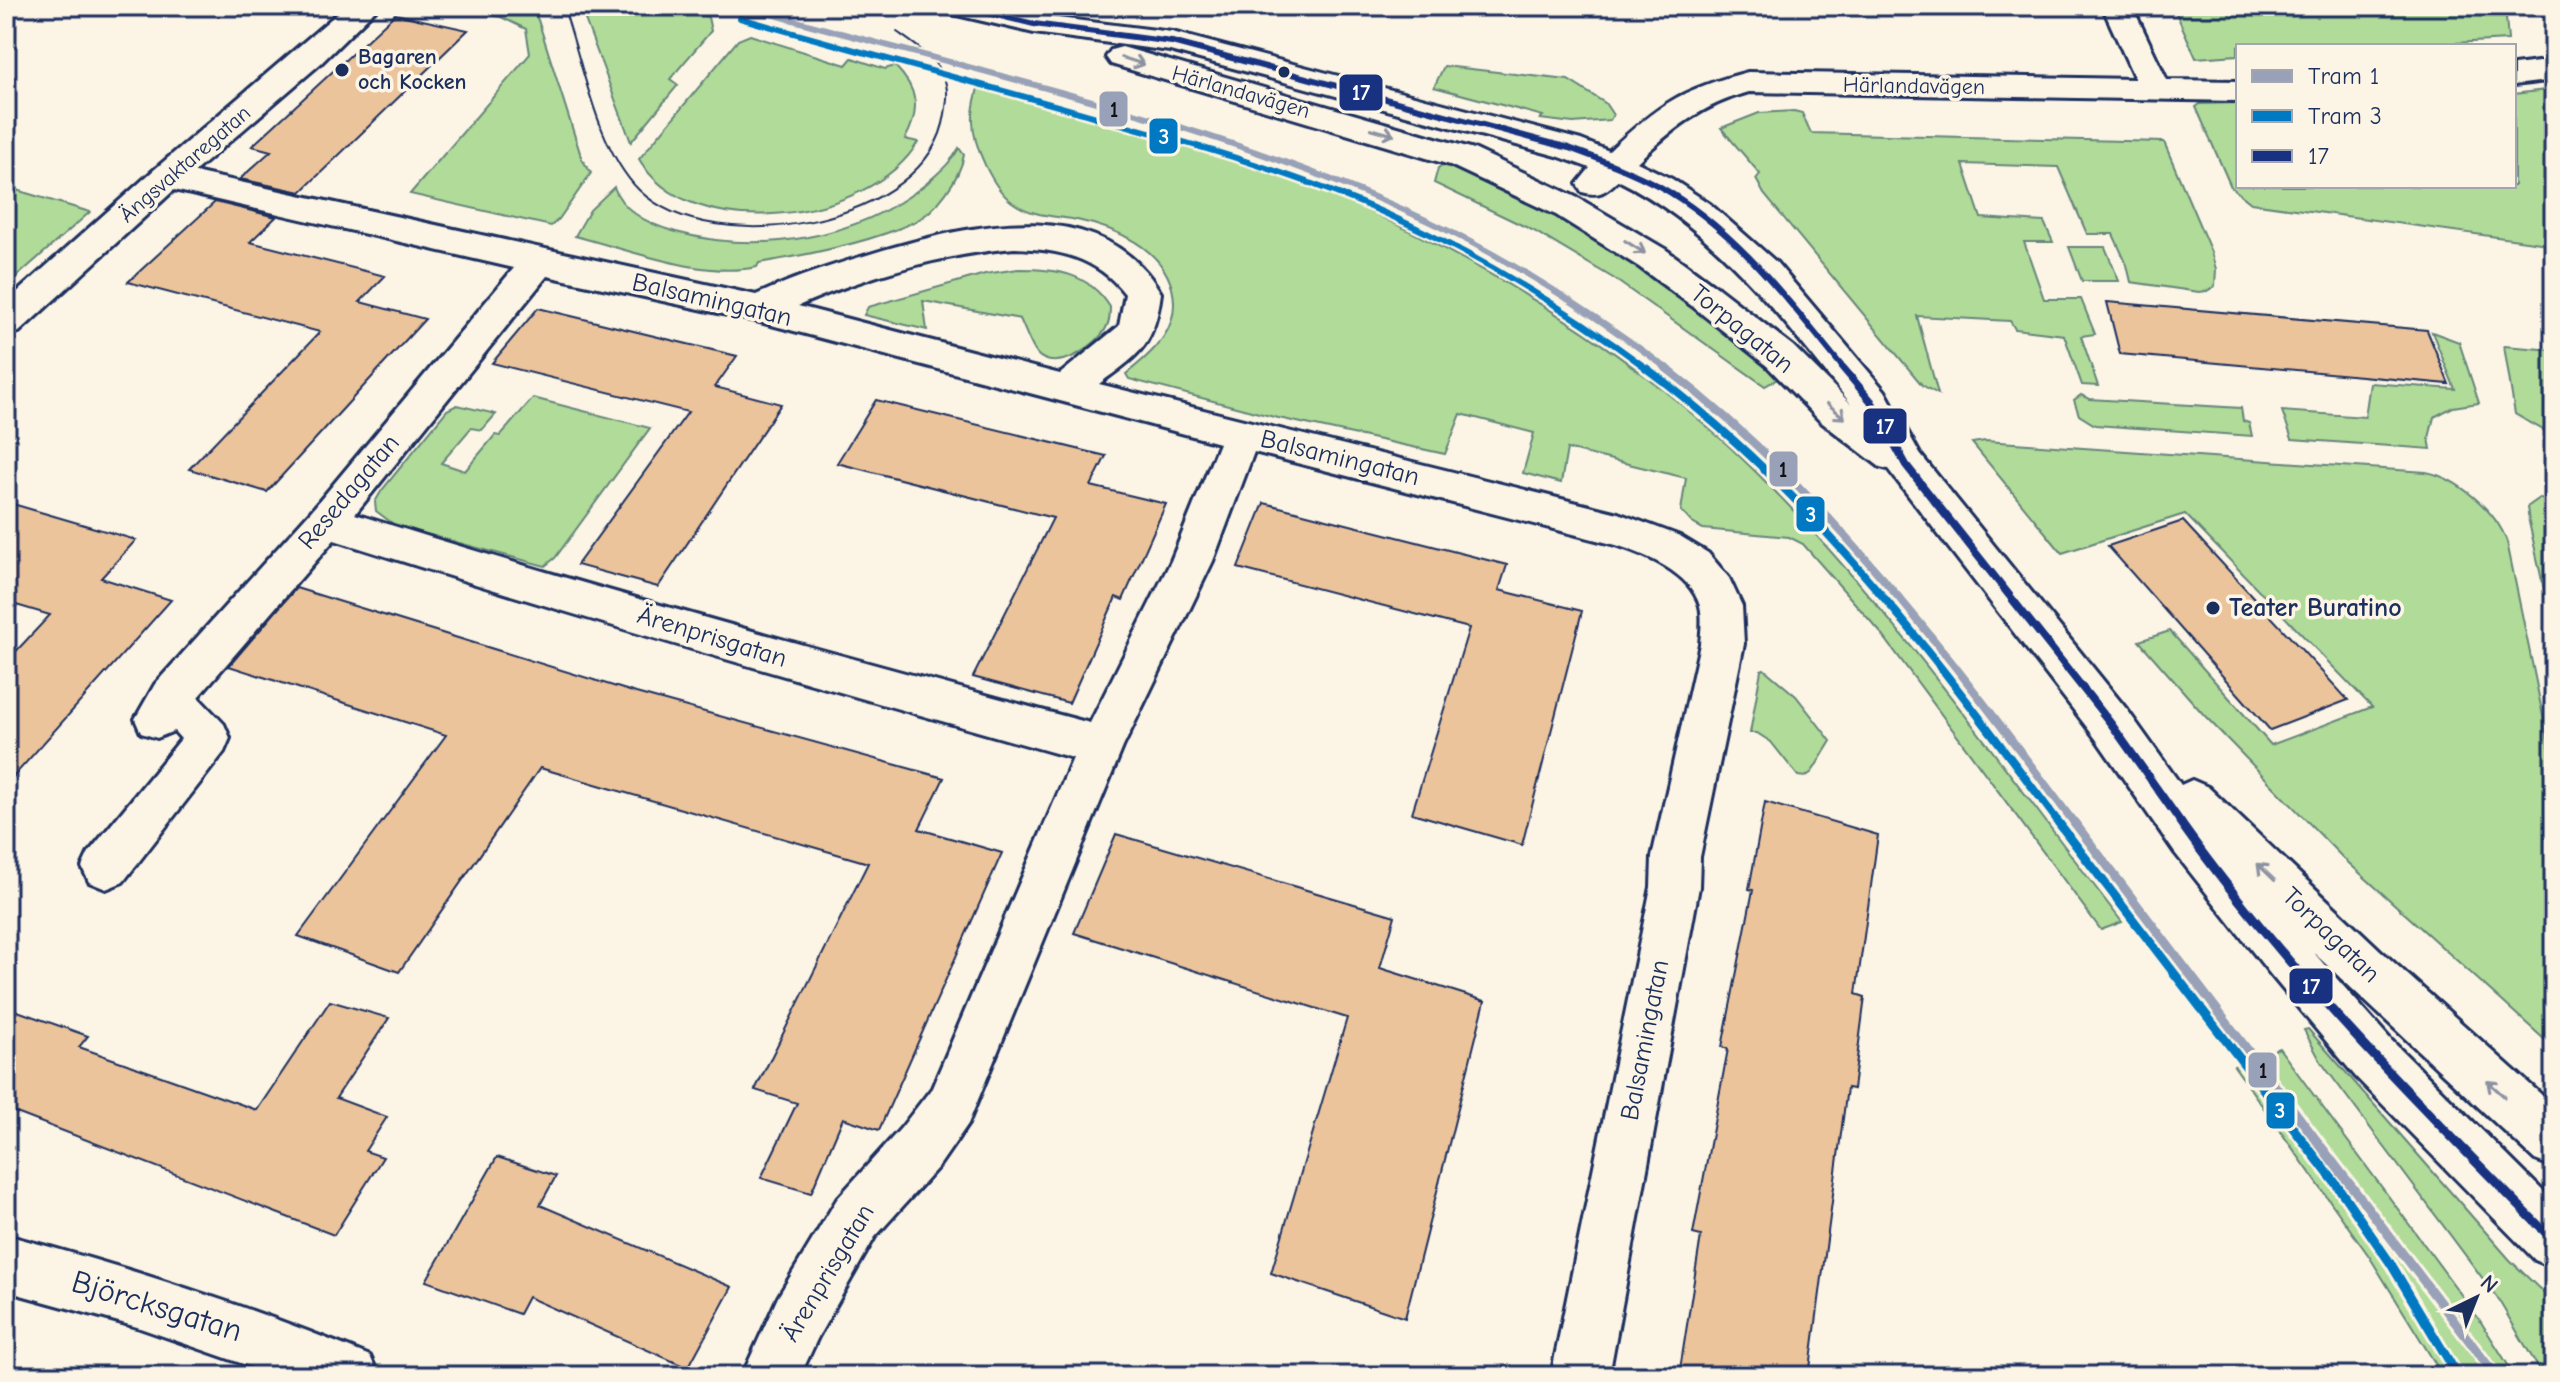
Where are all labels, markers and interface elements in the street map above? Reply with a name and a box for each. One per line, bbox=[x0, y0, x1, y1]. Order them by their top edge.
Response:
place label: Bagaren och Kocken bbox=[358, 44, 466, 95]
legend bbox=[2236, 44, 2516, 188]
one-way arrow bbox=[1121, 54, 1146, 69]
street label: Härlandavägen bbox=[1169, 60, 1313, 124]
marker: Bagaren och Kocken bbox=[333, 61, 351, 79]
text: Tram 1 bbox=[2308, 62, 2379, 90]
unlabelled marker bbox=[1276, 64, 1292, 80]
street label: Härlandavägen bbox=[1843, 72, 1985, 100]
line badge: 17 bbox=[1338, 73, 1384, 112]
text: 17 bbox=[1352, 80, 1370, 106]
line badge: 1 bbox=[1098, 90, 1129, 128]
text: 1 bbox=[1110, 97, 1118, 123]
street label: Ängsvaktaregatan bbox=[114, 100, 256, 228]
text: Tram 3 bbox=[2308, 102, 2382, 130]
line badge: 3 bbox=[1148, 117, 1179, 155]
text: 3 bbox=[1159, 124, 1169, 150]
one-way arrow bbox=[1370, 125, 1396, 140]
text: 17 bbox=[2308, 142, 2329, 170]
one-way arrow bbox=[1623, 240, 1646, 256]
street label: Balsamingatan bbox=[629, 267, 795, 333]
street label: Torpagatan bbox=[1684, 278, 1800, 380]
one-way arrow bbox=[1825, 402, 1845, 420]
line badge: 17 bbox=[1862, 407, 1908, 445]
text: 17 bbox=[1876, 414, 1894, 440]
street label: Balsamingatan bbox=[1257, 424, 1423, 492]
street label: Resedagatan bbox=[292, 428, 406, 556]
line badge: 1 bbox=[1768, 450, 1799, 488]
text: 1 bbox=[1779, 457, 1787, 483]
line badge: 3 bbox=[1795, 495, 1826, 533]
text: 3 bbox=[1806, 502, 1816, 528]
place label: Teater Buratino bbox=[2229, 593, 2402, 623]
marker: Teater Buratino bbox=[2204, 599, 2222, 617]
street label: Ärenprisgatan bbox=[634, 600, 790, 674]
one-way arrow bbox=[2256, 863, 2276, 882]
street label: Torpagatan bbox=[2276, 881, 2386, 989]
street label: Balsamingatan bbox=[1615, 957, 1675, 1123]
line badge: 17 bbox=[2288, 967, 2334, 1005]
text: 17 bbox=[2302, 974, 2320, 1000]
line badge: 1 bbox=[2247, 1051, 2278, 1089]
text: 1 bbox=[2259, 1058, 2267, 1084]
one-way arrow bbox=[2486, 1080, 2506, 1098]
line badge: 3 bbox=[2265, 1091, 2296, 1130]
text: 3 bbox=[2275, 1098, 2285, 1124]
street label: Ärenprisgatan bbox=[775, 1199, 881, 1347]
north arrow bbox=[2436, 1258, 2516, 1338]
street label: Björcksgatan bbox=[67, 1263, 247, 1349]
text: N bbox=[2475, 1270, 2503, 1299]

